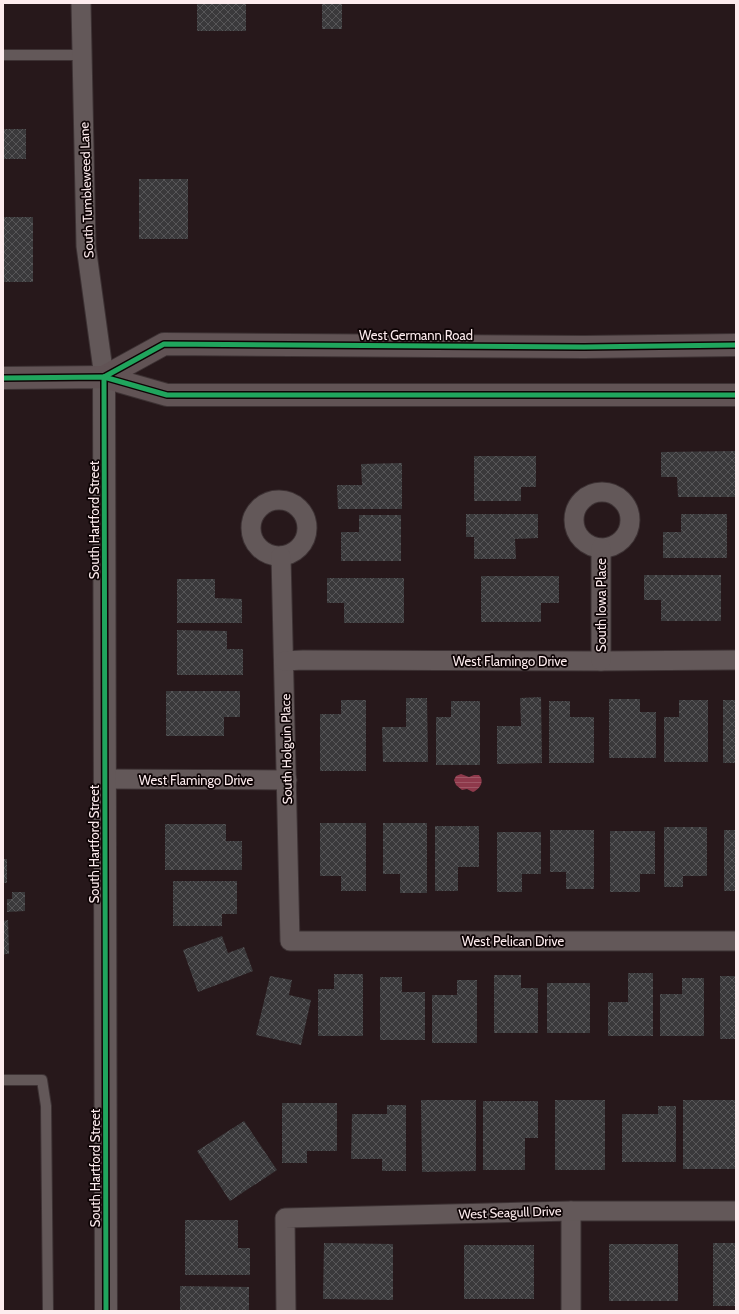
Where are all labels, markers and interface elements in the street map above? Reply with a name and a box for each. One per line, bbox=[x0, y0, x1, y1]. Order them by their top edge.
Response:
street label: South Tumbleweed Lane bbox=[76, 121, 96, 258]
street label: West Germann Road bbox=[359, 327, 473, 343]
street label: South Hartford Street bbox=[86, 460, 102, 579]
street label: South Iowa Place bbox=[593, 558, 609, 652]
street label: West Flamingo Drive bbox=[453, 653, 568, 669]
street label: South Holguin Place bbox=[277, 693, 295, 804]
street label: West Flamingo Drive bbox=[139, 772, 254, 788]
street label: South Hartford Street bbox=[86, 784, 102, 903]
street label: West Pelican Drive bbox=[462, 933, 565, 949]
street label: South Hartford Street bbox=[87, 1108, 103, 1227]
street label: West Seagull Drive bbox=[458, 1202, 562, 1222]

